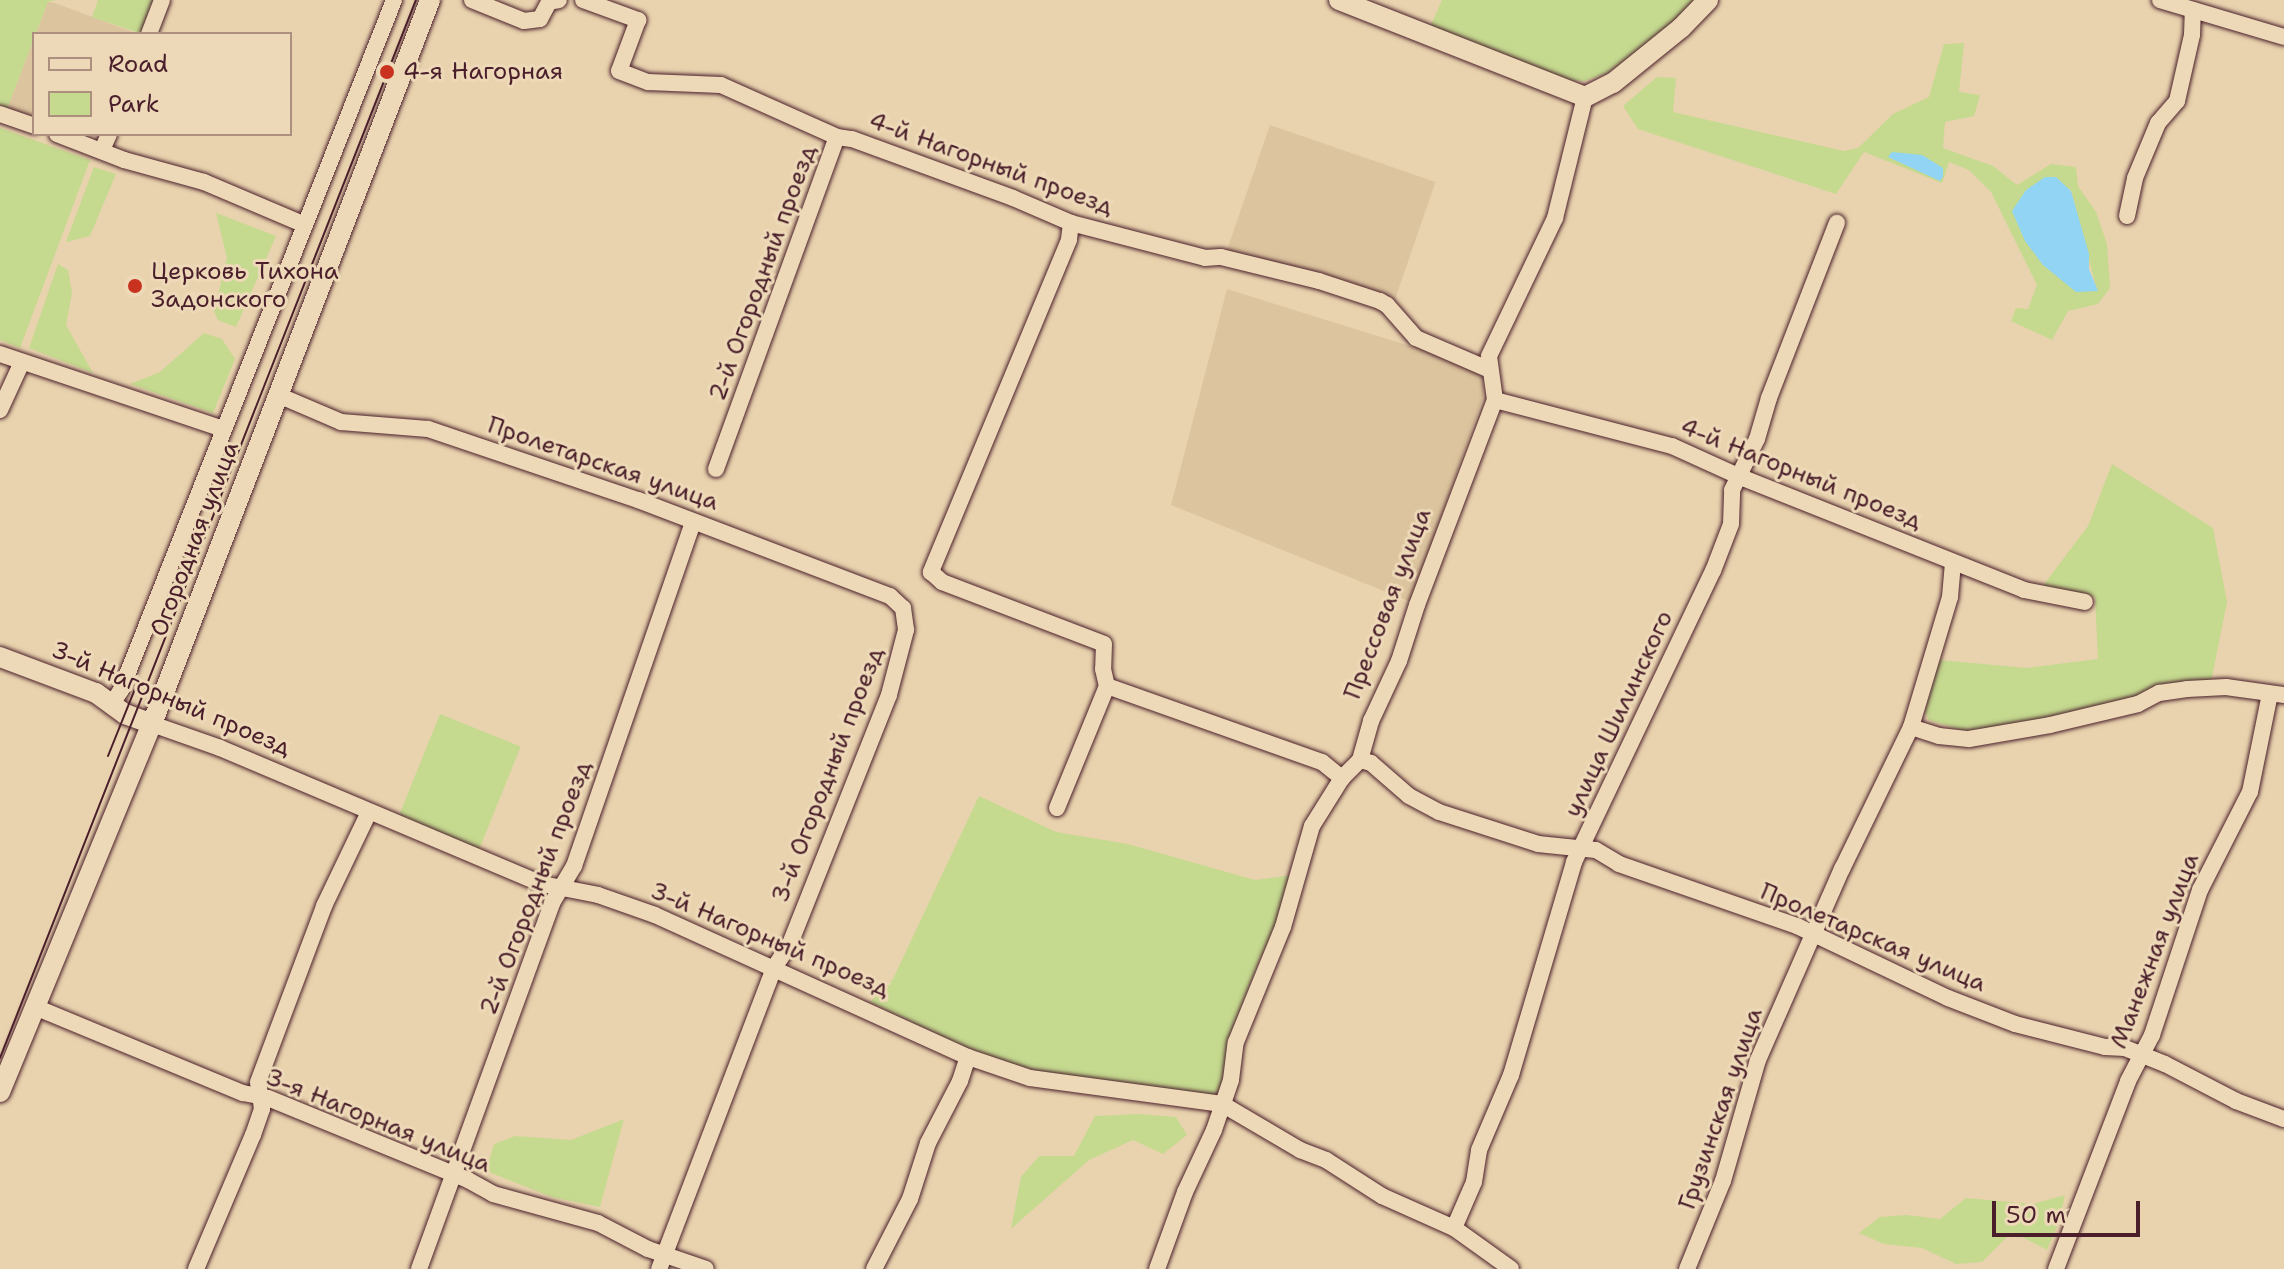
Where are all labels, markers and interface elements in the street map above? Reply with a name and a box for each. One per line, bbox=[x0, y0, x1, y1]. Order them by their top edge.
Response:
legend bbox=[32, 32, 292, 136]
text: Road bbox=[108, 48, 168, 80]
place label: 4-я Нагорная bbox=[403, 58, 563, 86]
marker: 4-я Нагорная bbox=[378, 63, 396, 81]
text: Park bbox=[108, 88, 160, 120]
street label: 4-й Нагорный проезд bbox=[865, 106, 1117, 222]
street label: 2-й Огородный проезд bbox=[703, 141, 823, 405]
place label: Церковь Тихона Задонского bbox=[151, 258, 339, 314]
marker: Церковь Тихона Задонского bbox=[126, 277, 144, 295]
street label: Пролетарская улица bbox=[484, 411, 722, 517]
street label: 4-й Нагорный проезд bbox=[1676, 412, 1926, 536]
street label: Огородная улица bbox=[145, 438, 245, 640]
street label: Прессовая улица bbox=[1338, 505, 1438, 703]
street label: улица Шилинского bbox=[1559, 606, 1679, 822]
street label: 3-й Нагорный проезд bbox=[47, 635, 295, 763]
street label: 3-й Огородный проезд bbox=[766, 643, 890, 907]
street label: 2-й Огородный проезд bbox=[474, 757, 598, 1019]
street label: Манежная улица bbox=[2105, 849, 2205, 1053]
street label: 3-й Нагорный проезд bbox=[646, 876, 894, 1004]
street label: Пролетарская улица bbox=[1756, 877, 1990, 999]
street label: Грузинская улица bbox=[1673, 1004, 1769, 1214]
street label: 3-я Нагорная улица bbox=[261, 1063, 495, 1179]
scale bar bbox=[1996, 1185, 2144, 1235]
text: 50 m bbox=[2006, 1199, 2066, 1231]

